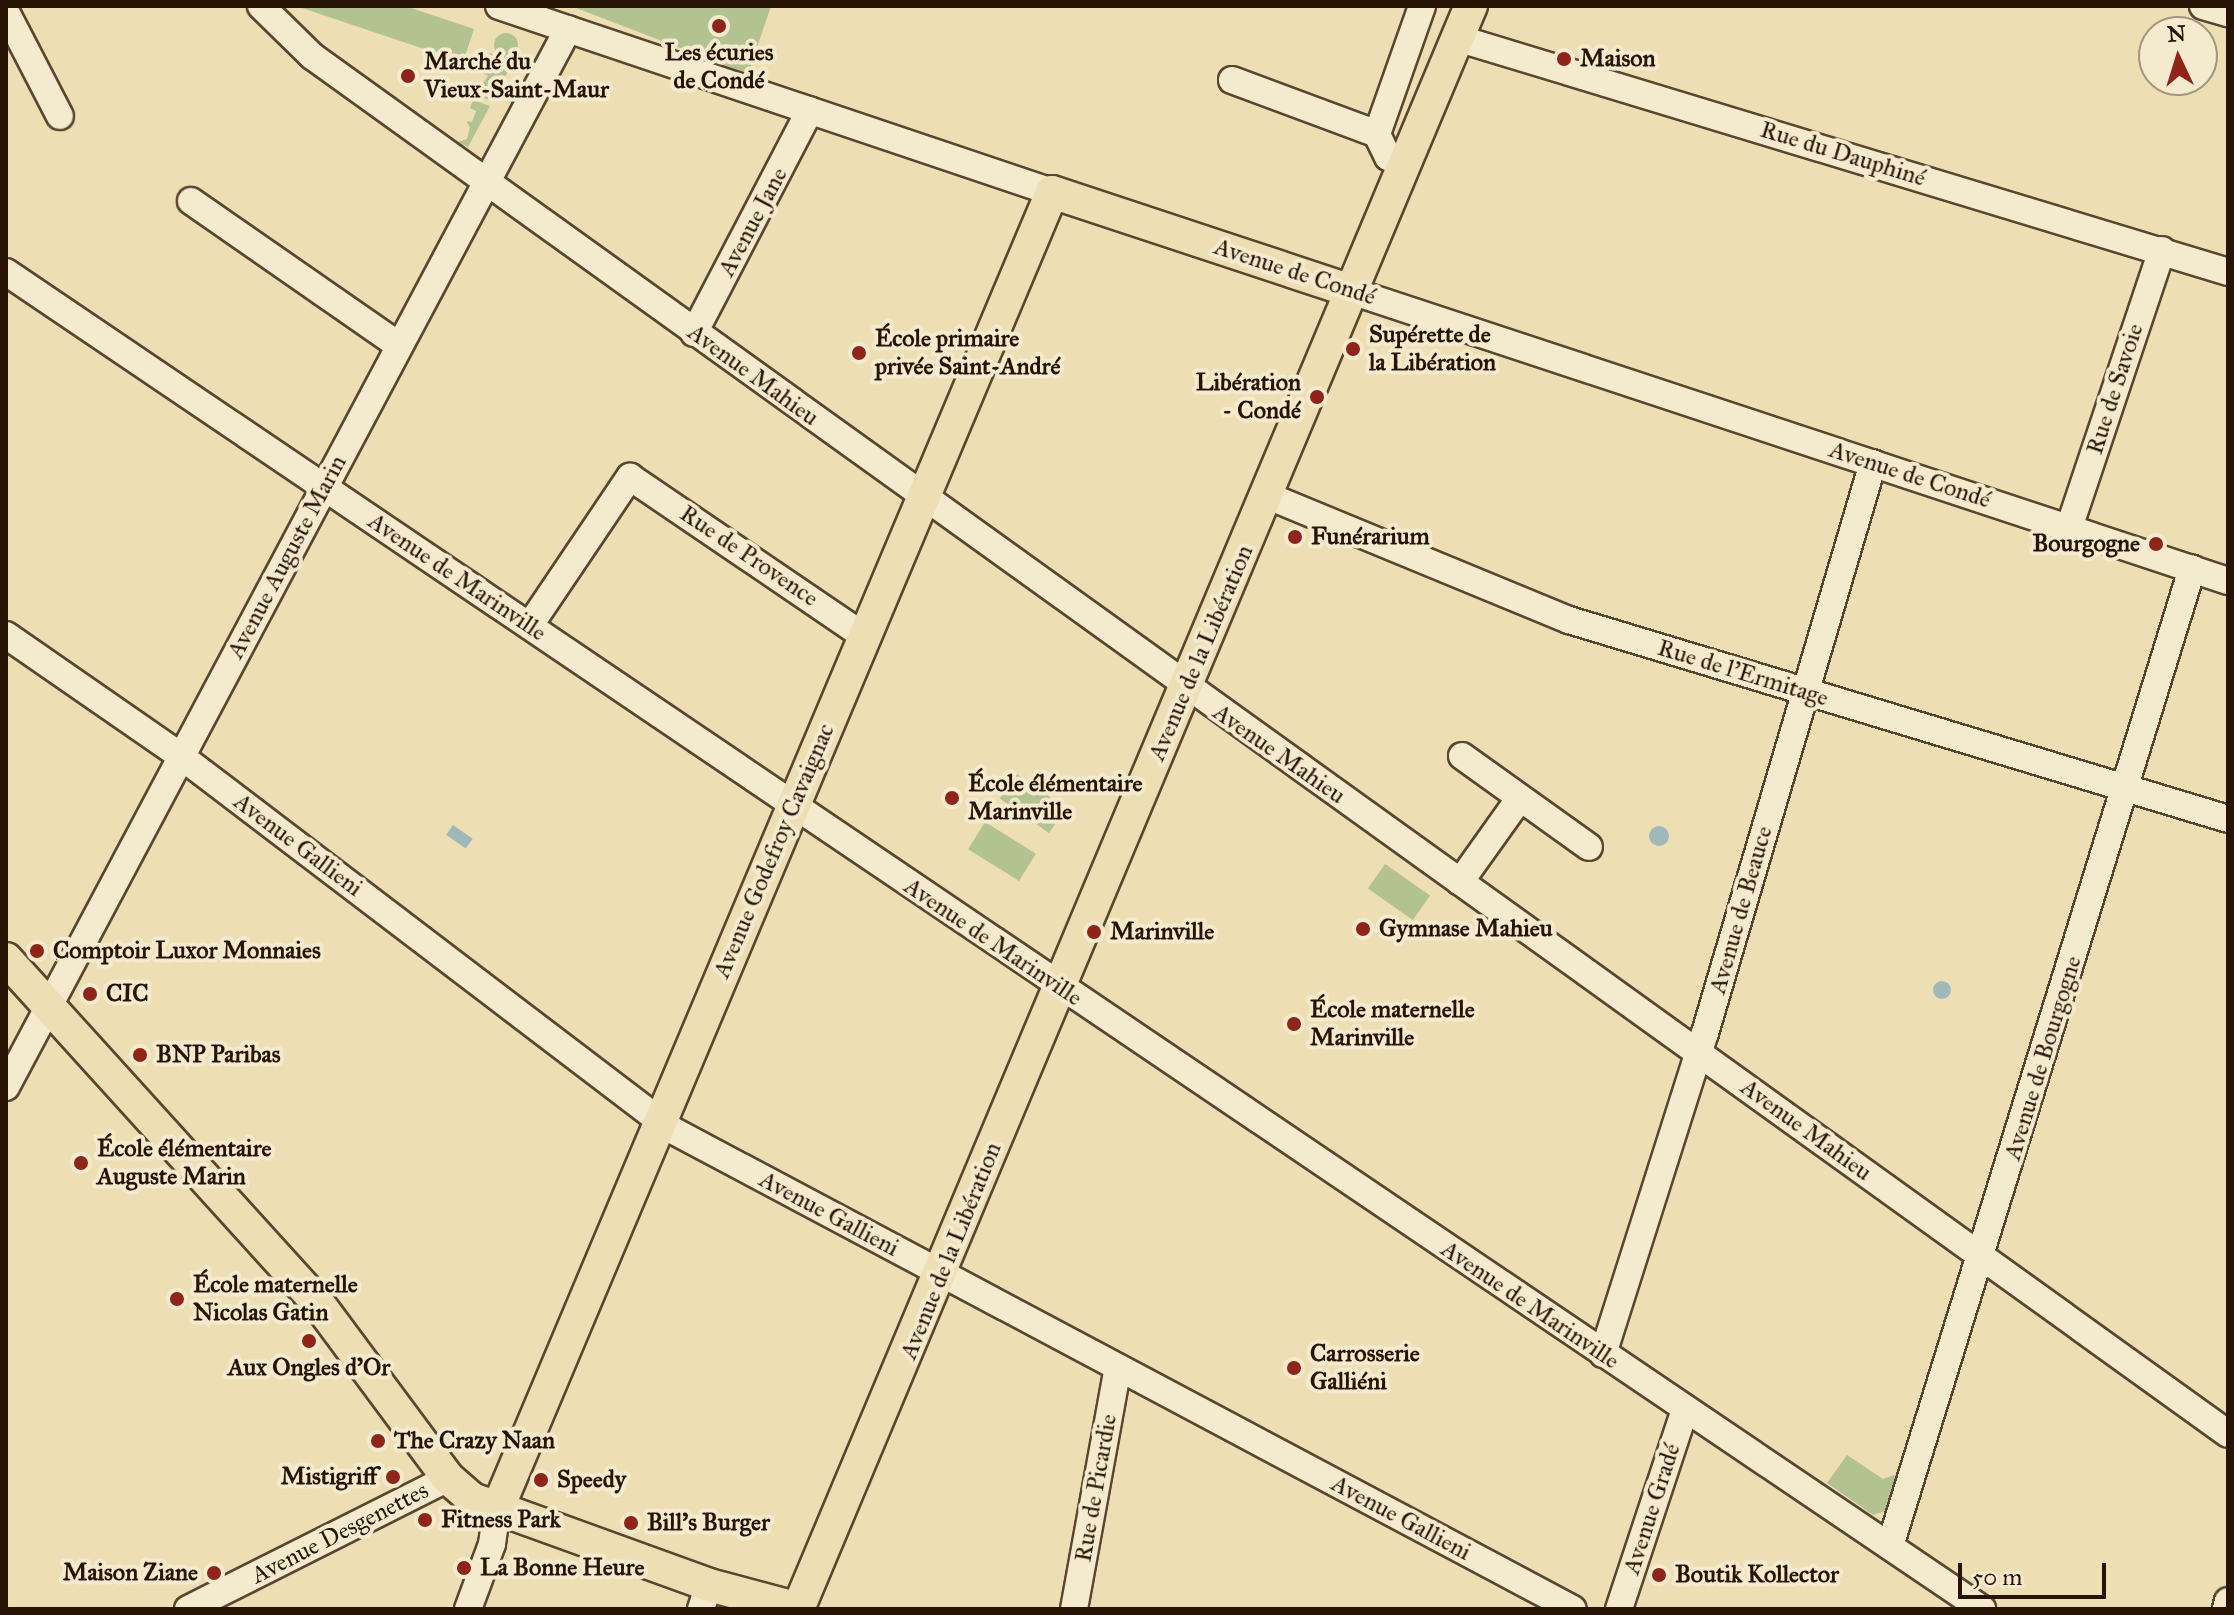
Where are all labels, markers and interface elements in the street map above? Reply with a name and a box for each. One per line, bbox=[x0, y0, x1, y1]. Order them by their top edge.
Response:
north arrow bbox=[2138, 16, 2218, 96]
marker: Les écuries de Condé bbox=[710, 17, 728, 35]
text: N bbox=[2166, 19, 2187, 48]
place label: Les écuries de Condé bbox=[665, 39, 773, 95]
place label: Maison bbox=[1580, 45, 1655, 73]
place label: Marché du Vieux-Saint-Maur bbox=[424, 48, 609, 104]
marker: Maison bbox=[1555, 50, 1573, 68]
marker: Marché du Vieux-Saint-Maur bbox=[399, 67, 417, 85]
street label: Rue du Dauphiné bbox=[1757, 115, 1929, 193]
street label: Avenue Jane bbox=[712, 162, 794, 282]
street label: Avenue de Condé bbox=[1211, 232, 1379, 312]
street label: Avenue Mahieu bbox=[682, 318, 824, 432]
street label: Rue de Savoie bbox=[2080, 320, 2150, 458]
place label: Supérette de la Libération bbox=[1369, 321, 1496, 377]
place label: École primaire privée Saint-André bbox=[875, 325, 1060, 381]
marker: Supérette de la Libération bbox=[1344, 340, 1362, 358]
marker: École primaire privée Saint-André bbox=[850, 344, 868, 362]
place label: Libération - Condé bbox=[1196, 369, 1301, 425]
marker: Libération - Condé bbox=[1308, 388, 1326, 406]
street label: Avenue de Condé bbox=[1826, 435, 1994, 515]
street label: Avenue Auguste Marin bbox=[221, 450, 353, 664]
street label: Rue de Provence bbox=[674, 499, 824, 613]
street label: Avenue de Marinville bbox=[362, 507, 552, 647]
place label: Funérarium bbox=[1311, 523, 1430, 551]
marker: Funérarium bbox=[1286, 528, 1304, 546]
place label: Bourgogne bbox=[2032, 530, 2140, 558]
marker: Bourgogne bbox=[2147, 535, 2165, 553]
street label: Avenue de la Libération bbox=[1143, 541, 1259, 765]
street label: Rue de l'Ermitage bbox=[1654, 633, 1832, 713]
street label: Avenue Mahieu bbox=[1207, 698, 1351, 810]
street label: Avenue Godefroy Cavaignac bbox=[707, 720, 841, 982]
place label: École élémentaire Marinville bbox=[968, 770, 1142, 826]
street label: Avenue Gallieni bbox=[228, 787, 368, 903]
marker: École élémentaire Marinville bbox=[943, 789, 961, 807]
street label: Avenue de Beauce bbox=[1703, 823, 1779, 997]
street label: Avenue de Marinville bbox=[898, 872, 1088, 1012]
place label: Gymnase Mahieu bbox=[1379, 915, 1552, 943]
place label: Marinville bbox=[1110, 918, 1214, 946]
marker: Gymnase Mahieu bbox=[1354, 920, 1372, 938]
marker: Marinville bbox=[1085, 923, 1103, 941]
place label: Comptoir Luxor Monnaies bbox=[53, 937, 321, 965]
marker: Comptoir Luxor Monnaies bbox=[28, 942, 46, 960]
street label: Avenue de Bourgogne bbox=[1998, 952, 2088, 1164]
place label: CIC bbox=[106, 980, 149, 1008]
marker: CIC bbox=[81, 985, 99, 1003]
place label: École maternelle Marinville bbox=[1310, 996, 1475, 1052]
marker: École maternelle Marinville bbox=[1285, 1015, 1303, 1033]
place label: BNP Paribas bbox=[156, 1041, 280, 1069]
marker: BNP Paribas bbox=[131, 1046, 149, 1064]
street label: Avenue Mahieu bbox=[1735, 1073, 1877, 1187]
place label: École élémentaire Auguste Marin bbox=[97, 1135, 271, 1191]
street label: Avenue de la Libération bbox=[894, 1138, 1008, 1364]
marker: École élémentaire Auguste Marin bbox=[72, 1154, 90, 1172]
street label: Avenue Gallieni bbox=[754, 1165, 904, 1263]
street label: Avenue de Marinville bbox=[1435, 1235, 1625, 1375]
place label: École maternelle Nicolas Gatin bbox=[193, 1271, 358, 1327]
marker: École maternelle Nicolas Gatin bbox=[168, 1290, 186, 1308]
marker: Aux Ongles d'Or bbox=[300, 1332, 318, 1350]
place label: Carrosserie Galliéni bbox=[1310, 1340, 1420, 1396]
place label: Aux Ongles d'Or bbox=[228, 1354, 390, 1382]
marker: Carrosserie Galliéni bbox=[1285, 1359, 1303, 1377]
street label: Rue de Picardie bbox=[1069, 1412, 1123, 1564]
place label: The Crazy Naan bbox=[394, 1427, 555, 1455]
marker: The Crazy Naan bbox=[369, 1432, 387, 1450]
street label: Avenue Gradé bbox=[1617, 1440, 1687, 1578]
place label: Mistigriff bbox=[281, 1463, 377, 1491]
place label: Speedy bbox=[557, 1466, 626, 1494]
marker: Mistigriff bbox=[384, 1468, 402, 1486]
street label: Avenue Gallieni bbox=[1326, 1469, 1476, 1567]
marker: Speedy bbox=[532, 1471, 550, 1489]
street label: Avenue Desgenettes bbox=[247, 1476, 433, 1590]
place label: Fitness Park bbox=[441, 1506, 561, 1534]
place label: Bill's Burger bbox=[647, 1509, 770, 1537]
marker: Fitness Park bbox=[416, 1511, 434, 1529]
marker: Bill's Burger bbox=[622, 1514, 640, 1532]
scale bar bbox=[1962, 1547, 2110, 1597]
place label: La Bonne Heure bbox=[480, 1554, 644, 1582]
place label: Maison Ziane bbox=[63, 1559, 198, 1587]
marker: La Bonne Heure bbox=[455, 1559, 473, 1577]
place label: Boutik Kollector bbox=[1675, 1561, 1839, 1589]
text: 50 m bbox=[1972, 1562, 2022, 1592]
marker: Maison Ziane bbox=[205, 1564, 223, 1582]
marker: Boutik Kollector bbox=[1650, 1566, 1668, 1584]

